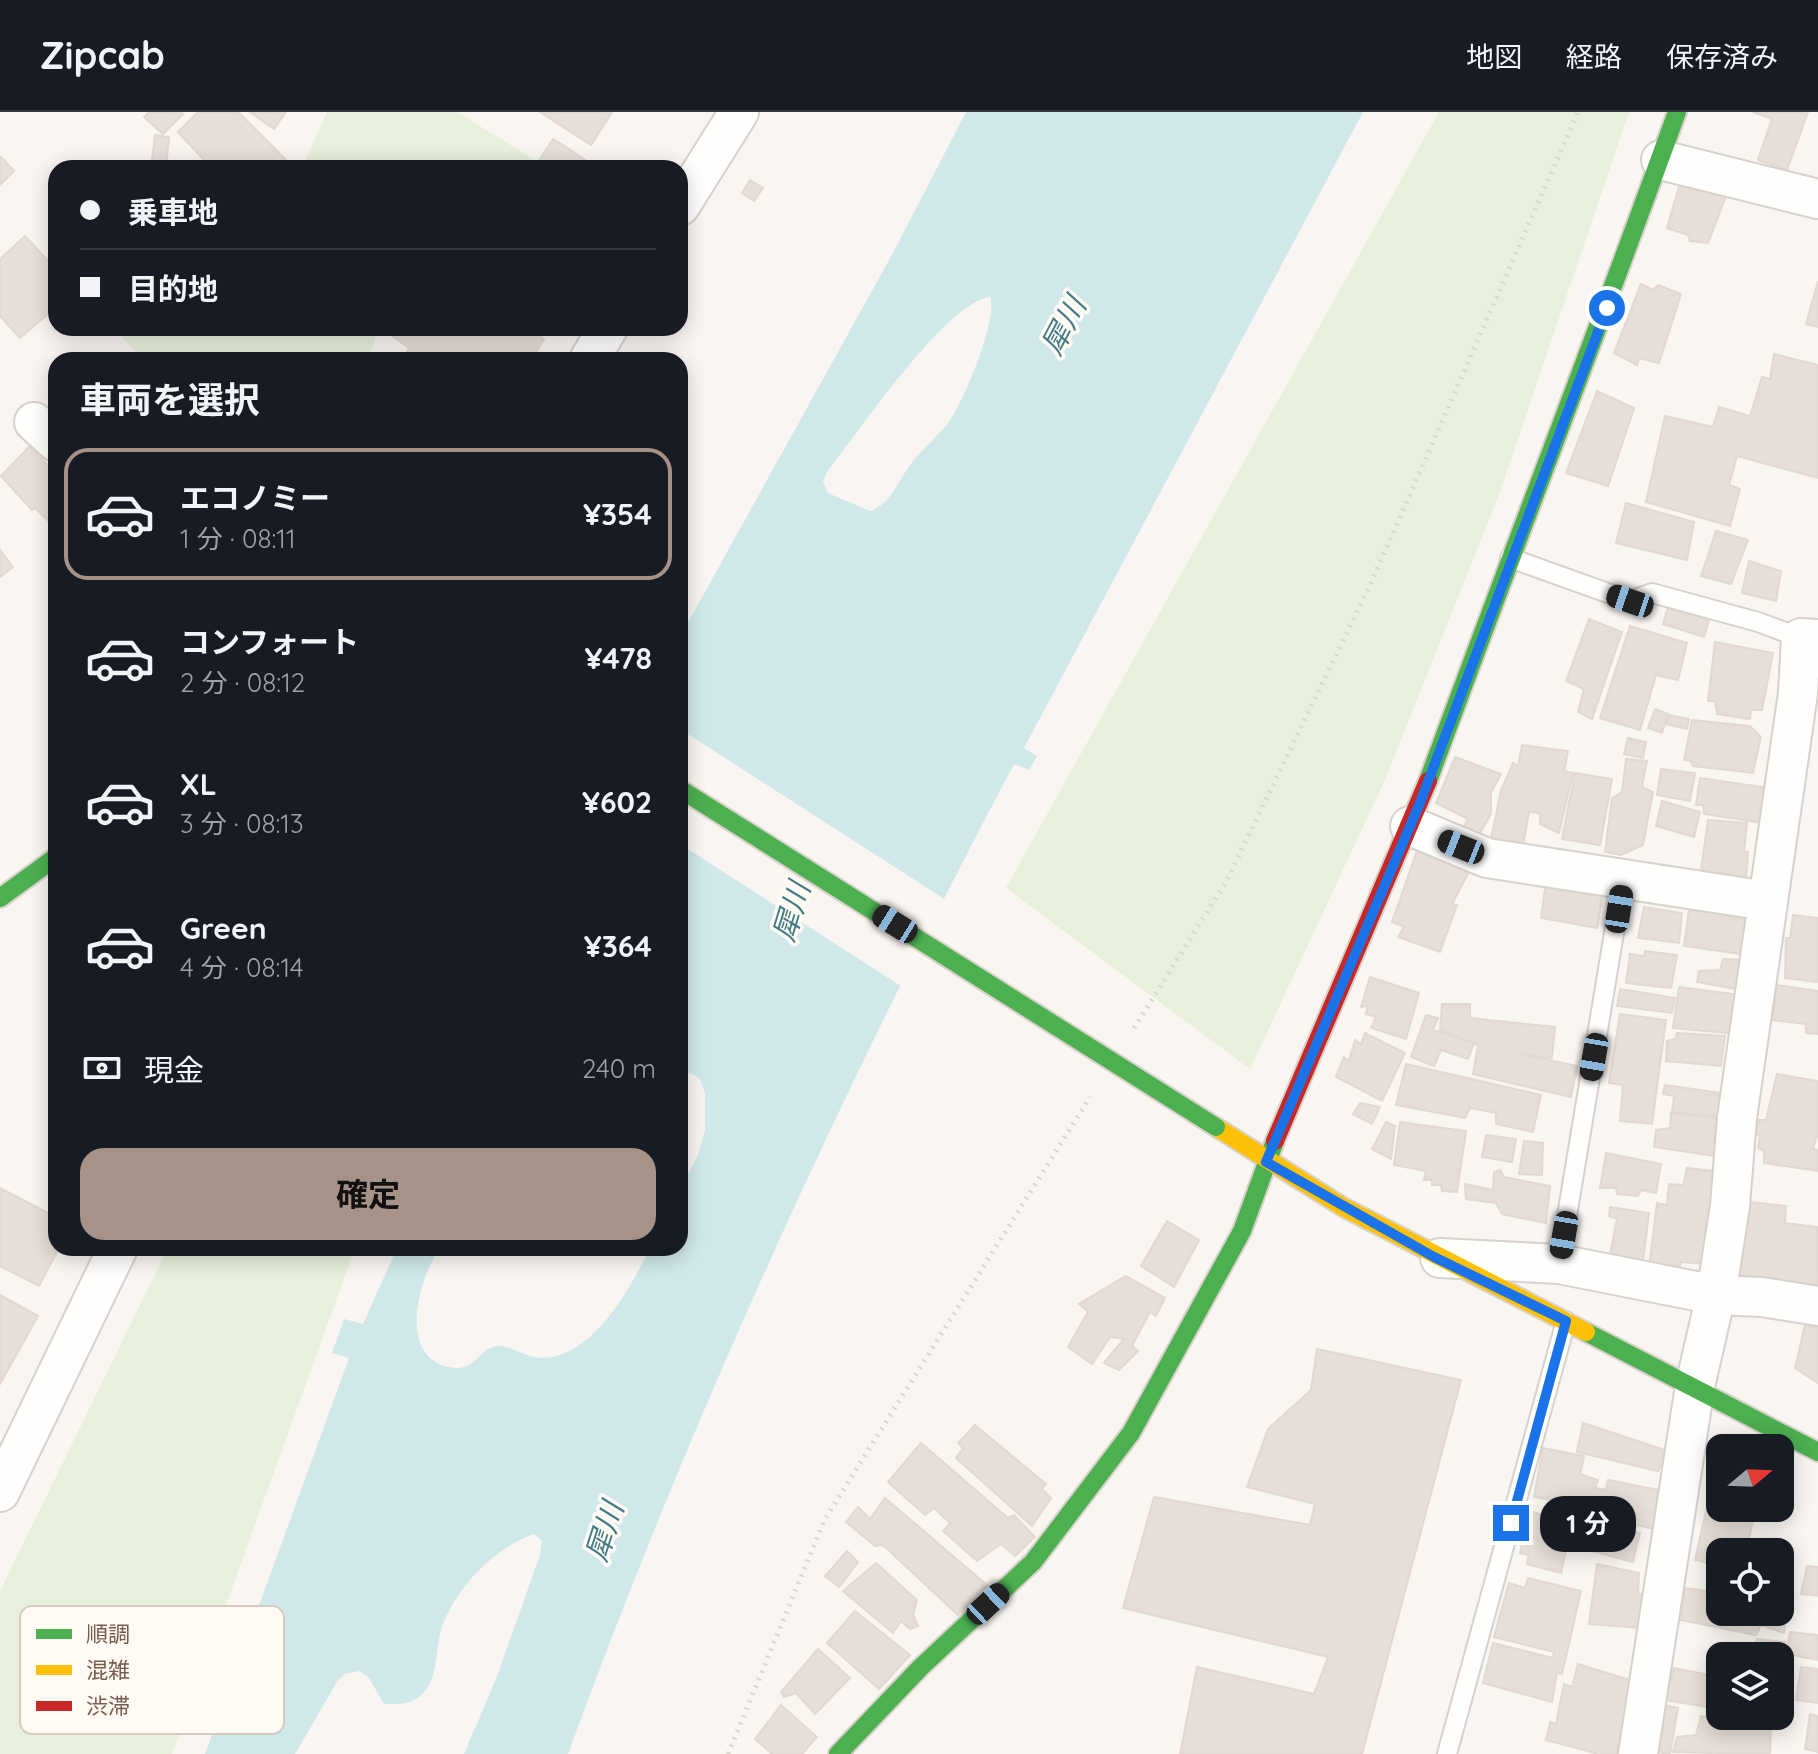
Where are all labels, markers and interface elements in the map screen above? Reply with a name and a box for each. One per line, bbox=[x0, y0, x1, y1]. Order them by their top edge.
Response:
text: Zipcab bbox=[40, 31, 165, 79]
text: 地図 bbox=[1466, 39, 1522, 74]
text: 経路 bbox=[1566, 39, 1622, 74]
text: 保存済み bbox=[1666, 39, 1778, 74]
text: 乗車地 bbox=[128, 193, 218, 231]
text: 目的地 bbox=[128, 270, 218, 308]
water label: 犀川 bbox=[1032, 287, 1095, 361]
route start bbox=[1589, 290, 1625, 326]
text: 車両を選択 bbox=[80, 377, 260, 422]
icon: car bbox=[84, 478, 156, 550]
text: エコノミー bbox=[180, 479, 330, 517]
text: ¥354 bbox=[583, 495, 652, 533]
text: 1 分 · 08:11 bbox=[180, 522, 296, 555]
car bbox=[1603, 582, 1657, 620]
icon: car bbox=[84, 622, 156, 694]
text: コンフォート bbox=[180, 623, 359, 661]
text: ¥478 bbox=[584, 639, 652, 677]
text: 2 分 · 08:12 bbox=[180, 666, 305, 699]
text: XL bbox=[180, 765, 217, 803]
icon: car bbox=[84, 766, 156, 838]
text: ¥602 bbox=[582, 783, 652, 821]
text: 3 分 · 08:13 bbox=[180, 807, 304, 840]
car bbox=[1434, 827, 1488, 867]
water label: 犀川 bbox=[764, 875, 819, 946]
car bbox=[1603, 883, 1635, 935]
car bbox=[868, 901, 922, 947]
text: Green bbox=[180, 909, 267, 947]
icon: car bbox=[84, 910, 156, 982]
text: ¥364 bbox=[584, 927, 652, 965]
text: 4 分 · 08:14 bbox=[180, 951, 303, 984]
car bbox=[1578, 1031, 1610, 1083]
icon: cash bbox=[80, 1046, 124, 1090]
text: 現金 bbox=[144, 1051, 204, 1089]
text: 240 m bbox=[582, 1052, 656, 1085]
button: 確定 bbox=[80, 1148, 656, 1240]
car bbox=[1548, 1209, 1580, 1261]
north arrow bbox=[1706, 1434, 1794, 1522]
map controls bbox=[1706, 1434, 1794, 1730]
water label: 犀川 bbox=[577, 1494, 632, 1566]
callout: 1 分 bbox=[1539, 1495, 1635, 1551]
route end bbox=[1493, 1505, 1529, 1541]
text: 1 分 bbox=[1566, 1507, 1610, 1540]
button: locate bbox=[1706, 1538, 1794, 1626]
car bbox=[962, 1579, 1014, 1629]
legend bbox=[20, 1606, 284, 1734]
text: 順調 bbox=[86, 1620, 130, 1648]
button: layers bbox=[1706, 1642, 1794, 1730]
text: 混雑 bbox=[86, 1656, 130, 1684]
text: 渋滞 bbox=[86, 1692, 130, 1720]

